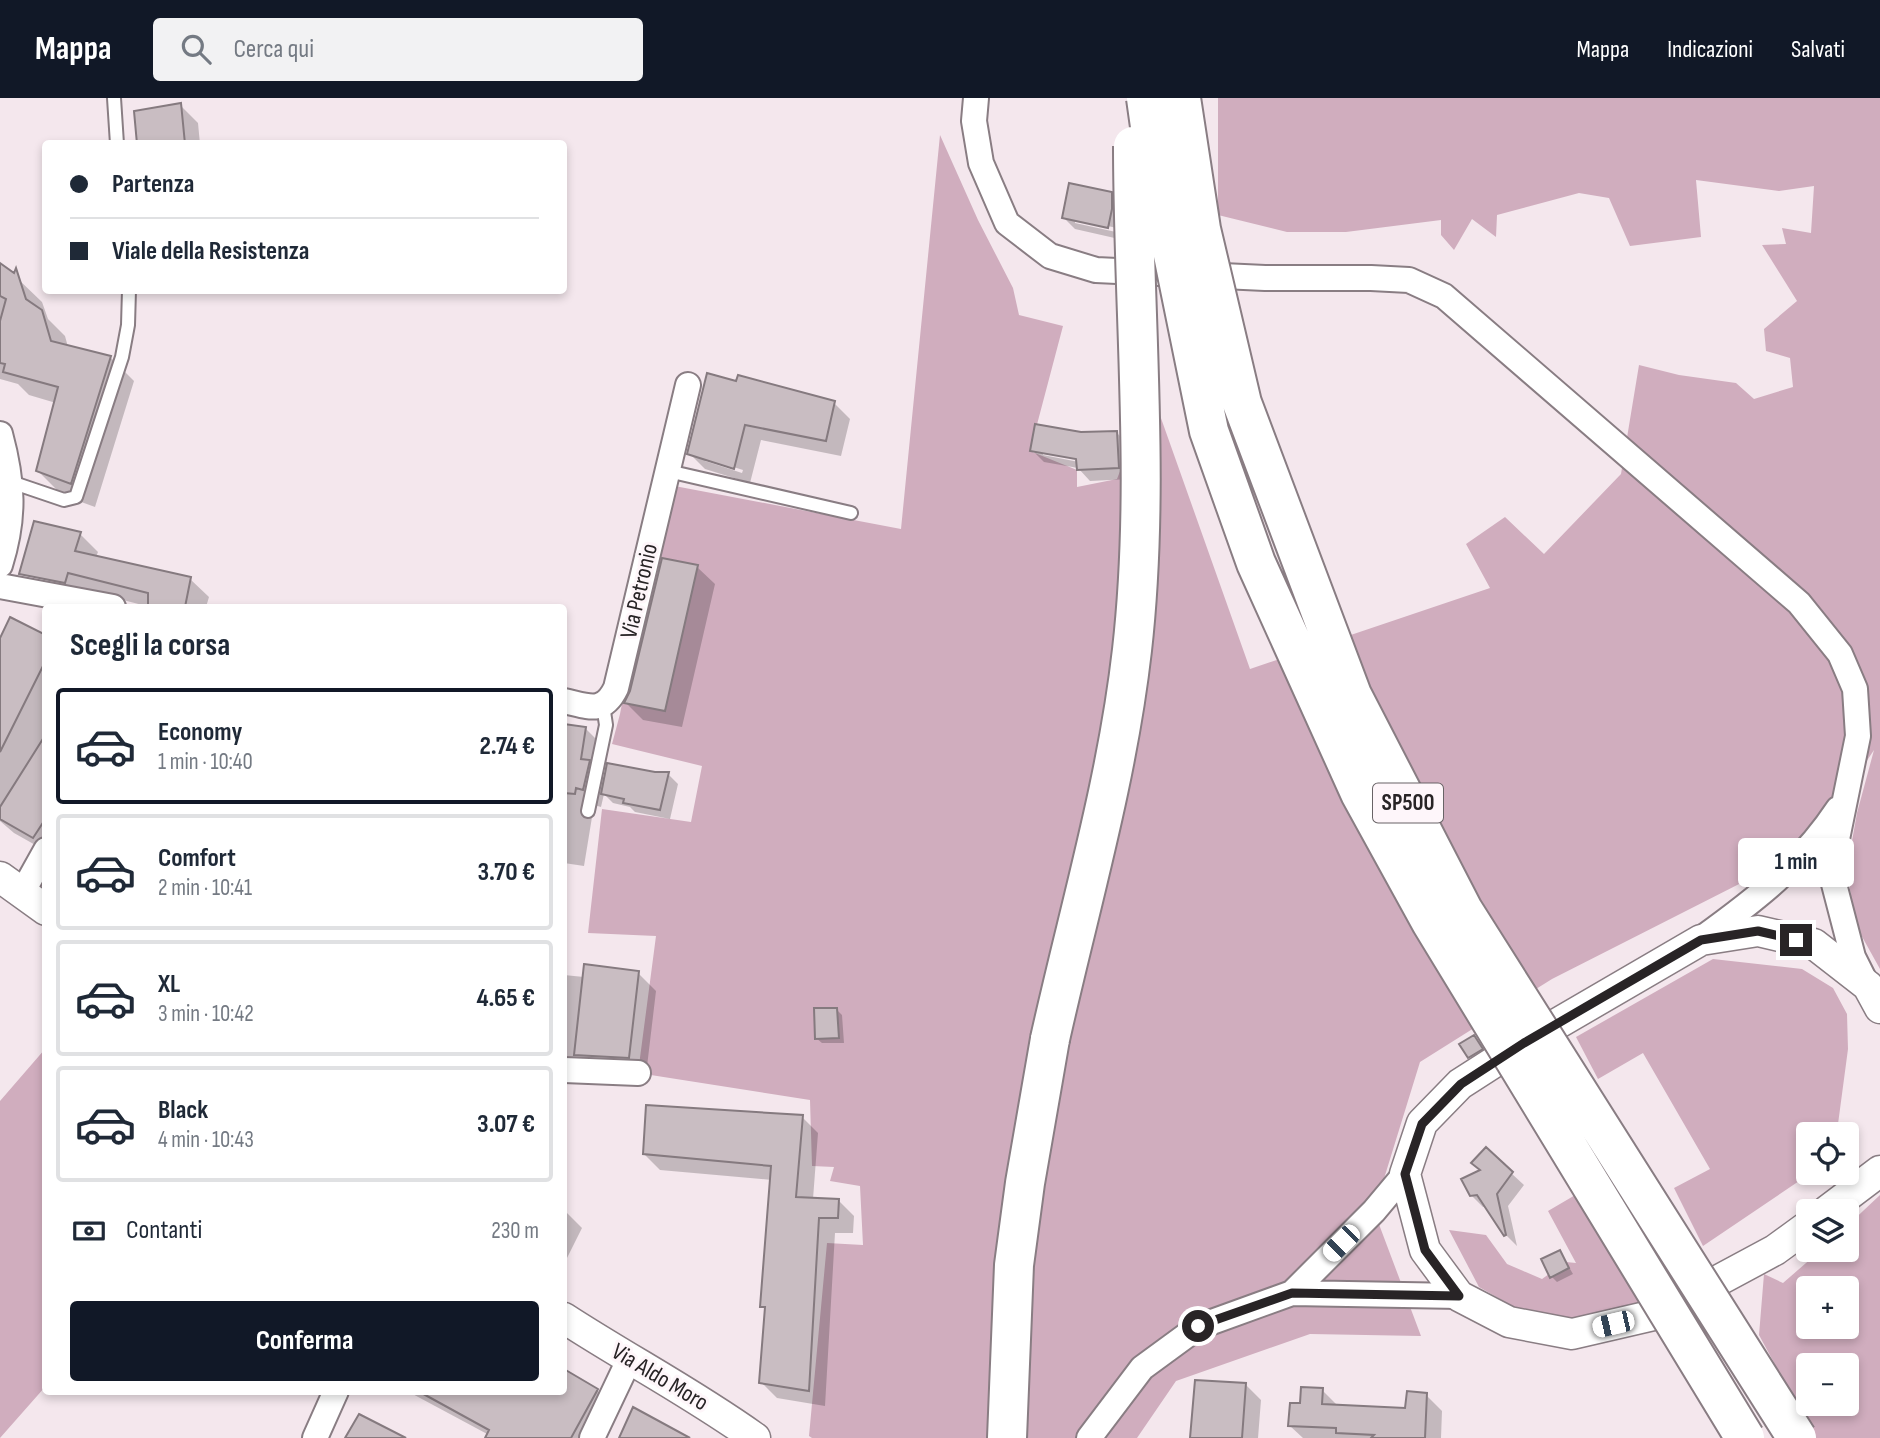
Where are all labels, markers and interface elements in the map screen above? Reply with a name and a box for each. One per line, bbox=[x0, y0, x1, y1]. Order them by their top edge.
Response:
search box bbox=[153, 18, 643, 81]
text: Mappa bbox=[35, 29, 111, 69]
icon: search bbox=[177, 30, 215, 68]
text: Cerca qui bbox=[233, 34, 314, 65]
text: Mappa bbox=[1577, 35, 1629, 64]
text: Indicazioni bbox=[1667, 35, 1753, 64]
text: Salvati bbox=[1791, 35, 1845, 64]
text: Partenza bbox=[112, 169, 194, 200]
text: Viale della Resistenza bbox=[112, 236, 309, 267]
street label: Via Petronio bbox=[614, 541, 664, 641]
text: Scegli la corsa bbox=[70, 626, 230, 665]
icon: car bbox=[74, 715, 137, 778]
text: Economy bbox=[158, 717, 242, 748]
text: 2.74 € bbox=[479, 731, 535, 762]
text: 1 min · 10:40 bbox=[158, 748, 253, 776]
road number: SP500 bbox=[1373, 783, 1443, 822]
callout: 1 min bbox=[1738, 838, 1854, 888]
icon: car bbox=[74, 841, 137, 904]
text: Comfort bbox=[158, 843, 236, 874]
text: 1 min bbox=[1775, 848, 1817, 876]
text: 3.70 € bbox=[477, 857, 535, 888]
text: 2 min · 10:41 bbox=[158, 874, 252, 902]
route end bbox=[1780, 924, 1812, 956]
icon: car bbox=[74, 967, 137, 1030]
text: XL bbox=[158, 969, 180, 1000]
text: 4.65 € bbox=[477, 983, 535, 1014]
text: 3 min · 10:42 bbox=[158, 1000, 254, 1028]
icon: car bbox=[74, 1093, 137, 1156]
text: Black bbox=[158, 1095, 208, 1126]
text: 3.07 € bbox=[477, 1109, 535, 1140]
map controls bbox=[1796, 1122, 1859, 1416]
button: locate bbox=[1796, 1122, 1859, 1185]
text: 4 min · 10:43 bbox=[158, 1126, 254, 1154]
button: layers bbox=[1796, 1199, 1859, 1262]
icon: cash bbox=[70, 1212, 108, 1250]
text: Contanti bbox=[126, 1215, 202, 1246]
text: 230 m bbox=[491, 1217, 539, 1245]
car bbox=[1319, 1221, 1364, 1265]
button: + bbox=[1796, 1276, 1859, 1339]
button: Conferma bbox=[70, 1301, 539, 1381]
car bbox=[1591, 1309, 1636, 1339]
route start bbox=[1182, 1310, 1214, 1342]
street label: Via Aldo Moro bbox=[606, 1337, 714, 1417]
button: − bbox=[1796, 1353, 1859, 1416]

